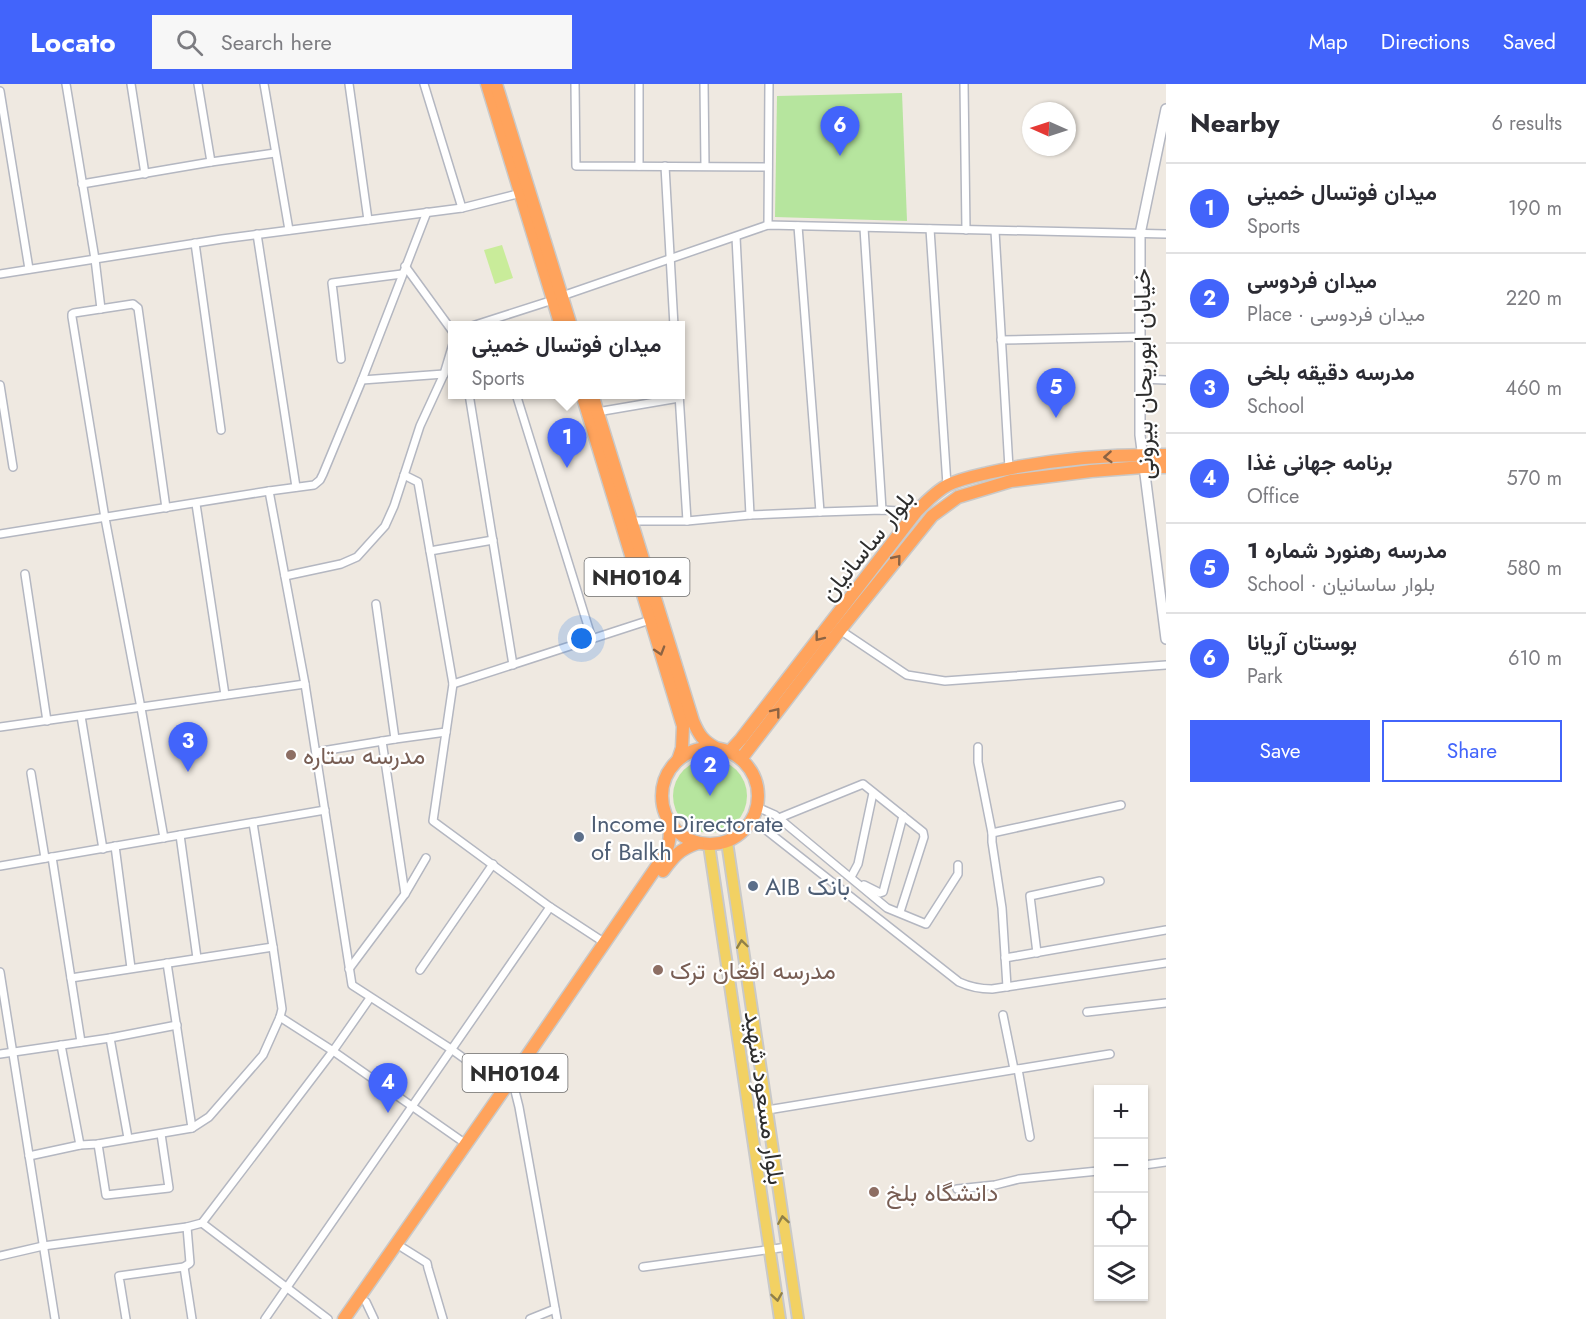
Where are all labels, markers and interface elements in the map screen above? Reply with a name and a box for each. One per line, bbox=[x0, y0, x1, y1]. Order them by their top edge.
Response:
search box bbox=[152, 15, 572, 69]
text: Locato bbox=[30, 22, 116, 63]
icon: search bbox=[173, 26, 206, 59]
text: Search here bbox=[221, 26, 332, 58]
text: Map bbox=[1309, 27, 1348, 57]
text: Directions bbox=[1381, 27, 1470, 57]
text: Saved bbox=[1503, 27, 1556, 57]
north arrow bbox=[1022, 102, 1076, 156]
text: Nearby bbox=[1190, 104, 1279, 142]
pin: 6 bbox=[820, 106, 860, 156]
text: 6 results bbox=[1492, 109, 1562, 138]
text: میدان فوتسال خمینی bbox=[1247, 176, 1437, 208]
text: 1 bbox=[1204, 194, 1215, 223]
text: 190 m bbox=[1508, 194, 1562, 223]
text: Sports bbox=[1247, 212, 1300, 241]
text: میدان فردوسی bbox=[1247, 264, 1377, 296]
street label: خیابان ابوریحان بیرونی bbox=[1124, 268, 1162, 480]
text: 2 bbox=[1203, 284, 1216, 313]
text: 220 m bbox=[1506, 284, 1562, 313]
text: Place · میدان فردوسی bbox=[1247, 300, 1425, 329]
popup bbox=[448, 321, 685, 399]
text: میدان فوتسال خمینی bbox=[472, 328, 661, 360]
text: مدرسه دقيقه بلخى bbox=[1247, 356, 1415, 388]
text: Sports bbox=[472, 364, 525, 393]
pin: 5 bbox=[1036, 368, 1076, 418]
text: 3 bbox=[1203, 374, 1216, 403]
text: 460 m bbox=[1505, 374, 1562, 403]
text: School bbox=[1247, 392, 1304, 421]
pin: 1 bbox=[548, 418, 586, 468]
text: برنامه جهانی غذا bbox=[1247, 446, 1393, 478]
one-way arrow bbox=[1103, 450, 1112, 463]
text: 4 bbox=[1203, 464, 1216, 493]
text: 570 m bbox=[1507, 464, 1562, 493]
street label: بلوار ساسانیان bbox=[811, 482, 923, 608]
text: Office bbox=[1247, 482, 1299, 511]
text: مدرسه رهنورد شماره 1 bbox=[1247, 534, 1447, 566]
text: 5 bbox=[1203, 554, 1216, 583]
text: 580 m bbox=[1506, 554, 1562, 583]
one-way arrow bbox=[890, 555, 901, 566]
road number: NH0104 bbox=[584, 558, 690, 596]
text: School · بلوار ساسانیان bbox=[1247, 570, 1435, 599]
your location bbox=[567, 624, 596, 653]
text: بوستان آریانا bbox=[1247, 626, 1357, 658]
one-way arrow bbox=[816, 631, 827, 642]
text: 6 bbox=[1203, 644, 1216, 673]
text: 610 m bbox=[1508, 644, 1562, 673]
one-way arrow bbox=[653, 645, 665, 656]
text: Park bbox=[1247, 662, 1283, 691]
one-way arrow bbox=[769, 708, 780, 719]
button: Save bbox=[1190, 720, 1370, 782]
button: Share bbox=[1382, 720, 1562, 782]
pin: 3 bbox=[168, 722, 207, 772]
place label: مدرسه ستاره bbox=[303, 738, 425, 773]
pin: 2 bbox=[690, 746, 730, 796]
marker: مدرسه ستاره bbox=[284, 748, 298, 762]
place label: Income Directorate of Balkh bbox=[591, 806, 783, 869]
marker: Income Directorate of Balkh bbox=[572, 830, 586, 844]
place label: AIB بانک bbox=[765, 869, 850, 904]
marker: AIB بانک bbox=[746, 879, 760, 893]
one-way arrow bbox=[736, 939, 748, 948]
place label: مدرسه افغان ترک bbox=[670, 953, 836, 988]
marker: مدرسه افغان ترک bbox=[651, 963, 665, 977]
street label: بلوار مسعود شهید bbox=[736, 1009, 794, 1187]
road number: NH0104 bbox=[462, 1054, 568, 1092]
pin: 4 bbox=[368, 1064, 408, 1113]
map controls bbox=[1094, 1085, 1148, 1301]
button: + bbox=[1094, 1085, 1148, 1139]
button: − bbox=[1094, 1139, 1148, 1193]
place label: دانشگاه بلخ bbox=[886, 1175, 998, 1210]
marker: دانشگاه بلخ bbox=[867, 1185, 881, 1199]
button: locate bbox=[1094, 1193, 1148, 1247]
one-way arrow bbox=[777, 1215, 789, 1224]
button: layers bbox=[1094, 1247, 1148, 1301]
one-way arrow bbox=[770, 1292, 783, 1302]

